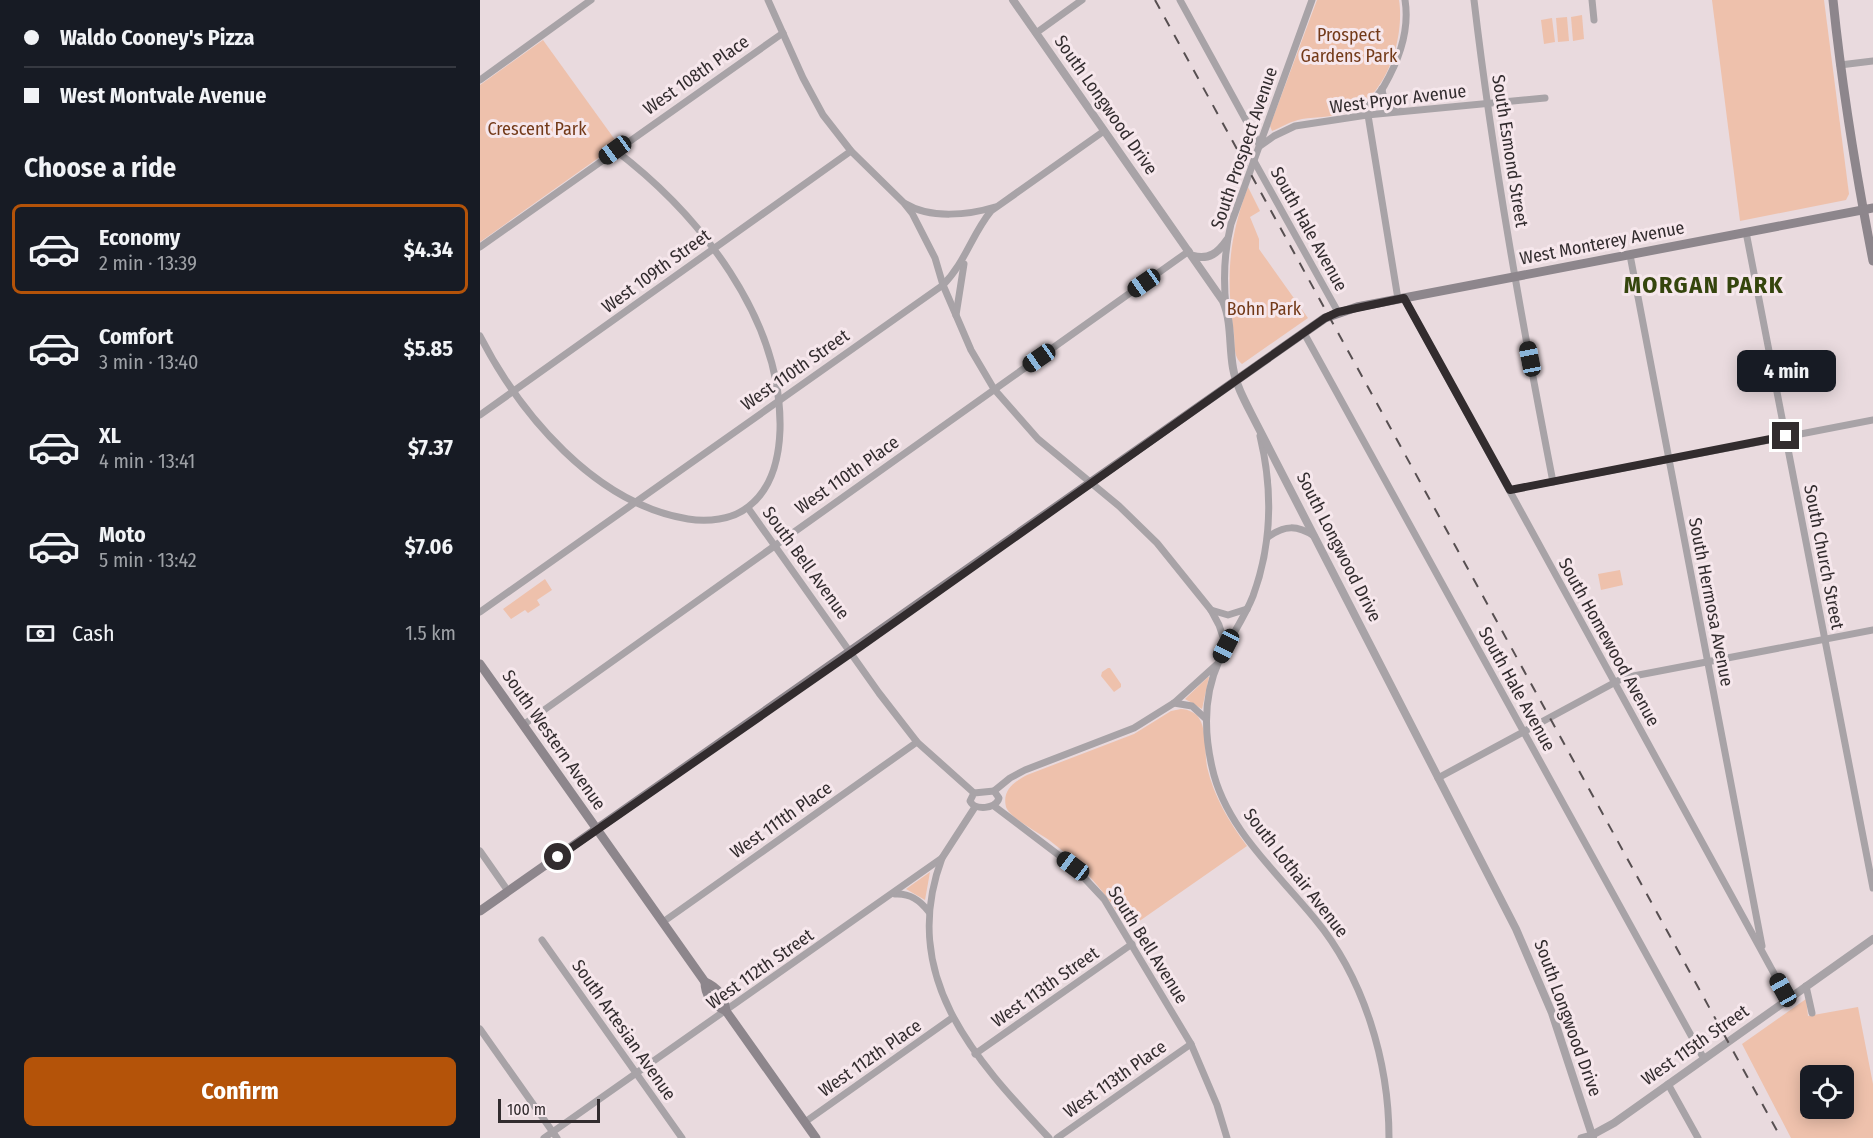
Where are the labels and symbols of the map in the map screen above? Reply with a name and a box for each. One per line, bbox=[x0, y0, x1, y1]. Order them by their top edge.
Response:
park label: Prospect Gardens Park bbox=[1301, 24, 1398, 67]
street label: West 108th Place bbox=[639, 30, 753, 120]
street label: South Longwood Drive bbox=[1050, 31, 1162, 179]
street label: South Prospect Avenue bbox=[1206, 64, 1282, 232]
street label: South Esmond Street bbox=[1487, 73, 1533, 229]
street label: West Pryor Avenue bbox=[1328, 80, 1468, 118]
park label: Crescent Park bbox=[487, 118, 587, 140]
car bbox=[595, 132, 635, 168]
street label: South Hale Avenue bbox=[1266, 163, 1352, 295]
street label: West Monterey Avenue bbox=[1518, 216, 1686, 270]
street label: West 109th Street bbox=[597, 224, 715, 318]
car bbox=[1124, 265, 1164, 301]
district label: MORGAN PARK bbox=[1624, 271, 1784, 299]
park label: Bohn Park bbox=[1227, 298, 1302, 320]
street label: West 110th Street bbox=[737, 324, 853, 415]
car bbox=[1019, 340, 1059, 376]
car bbox=[1518, 340, 1542, 378]
callout: 4 min bbox=[1736, 349, 1836, 391]
route end bbox=[1772, 422, 1799, 449]
street label: West 110th Place bbox=[791, 431, 903, 519]
street label: South Longwood Drive bbox=[1292, 468, 1386, 626]
street label: South Church Street bbox=[1799, 483, 1849, 631]
street label: South Bell Avenue bbox=[758, 502, 854, 624]
street label: South Hermosa Avenue bbox=[1684, 516, 1738, 688]
street label: South Homewood Avenue bbox=[1554, 554, 1665, 730]
street label: South Hale Avenue bbox=[1474, 623, 1560, 755]
car bbox=[1210, 626, 1242, 666]
street label: South Western Avenue bbox=[497, 666, 611, 814]
street label: West 111th Place bbox=[726, 777, 836, 863]
street label: South Lothair Avenue bbox=[1239, 804, 1353, 942]
route start bbox=[544, 843, 571, 870]
car bbox=[1053, 848, 1093, 884]
street label: South Bell Avenue bbox=[1103, 882, 1193, 1008]
street label: West 112th Street bbox=[702, 924, 818, 1014]
street label: South Longwood Drive bbox=[1529, 937, 1607, 1099]
street label: West 113th Street bbox=[987, 942, 1103, 1032]
street label: South Artesian Avenue bbox=[567, 955, 681, 1105]
car bbox=[1766, 970, 1800, 1010]
street label: West 115th Street bbox=[1637, 1000, 1753, 1090]
street label: West 112th Place bbox=[814, 1014, 926, 1102]
street label: West 113th Place bbox=[1059, 1035, 1171, 1123]
scale bar bbox=[498, 1096, 600, 1124]

